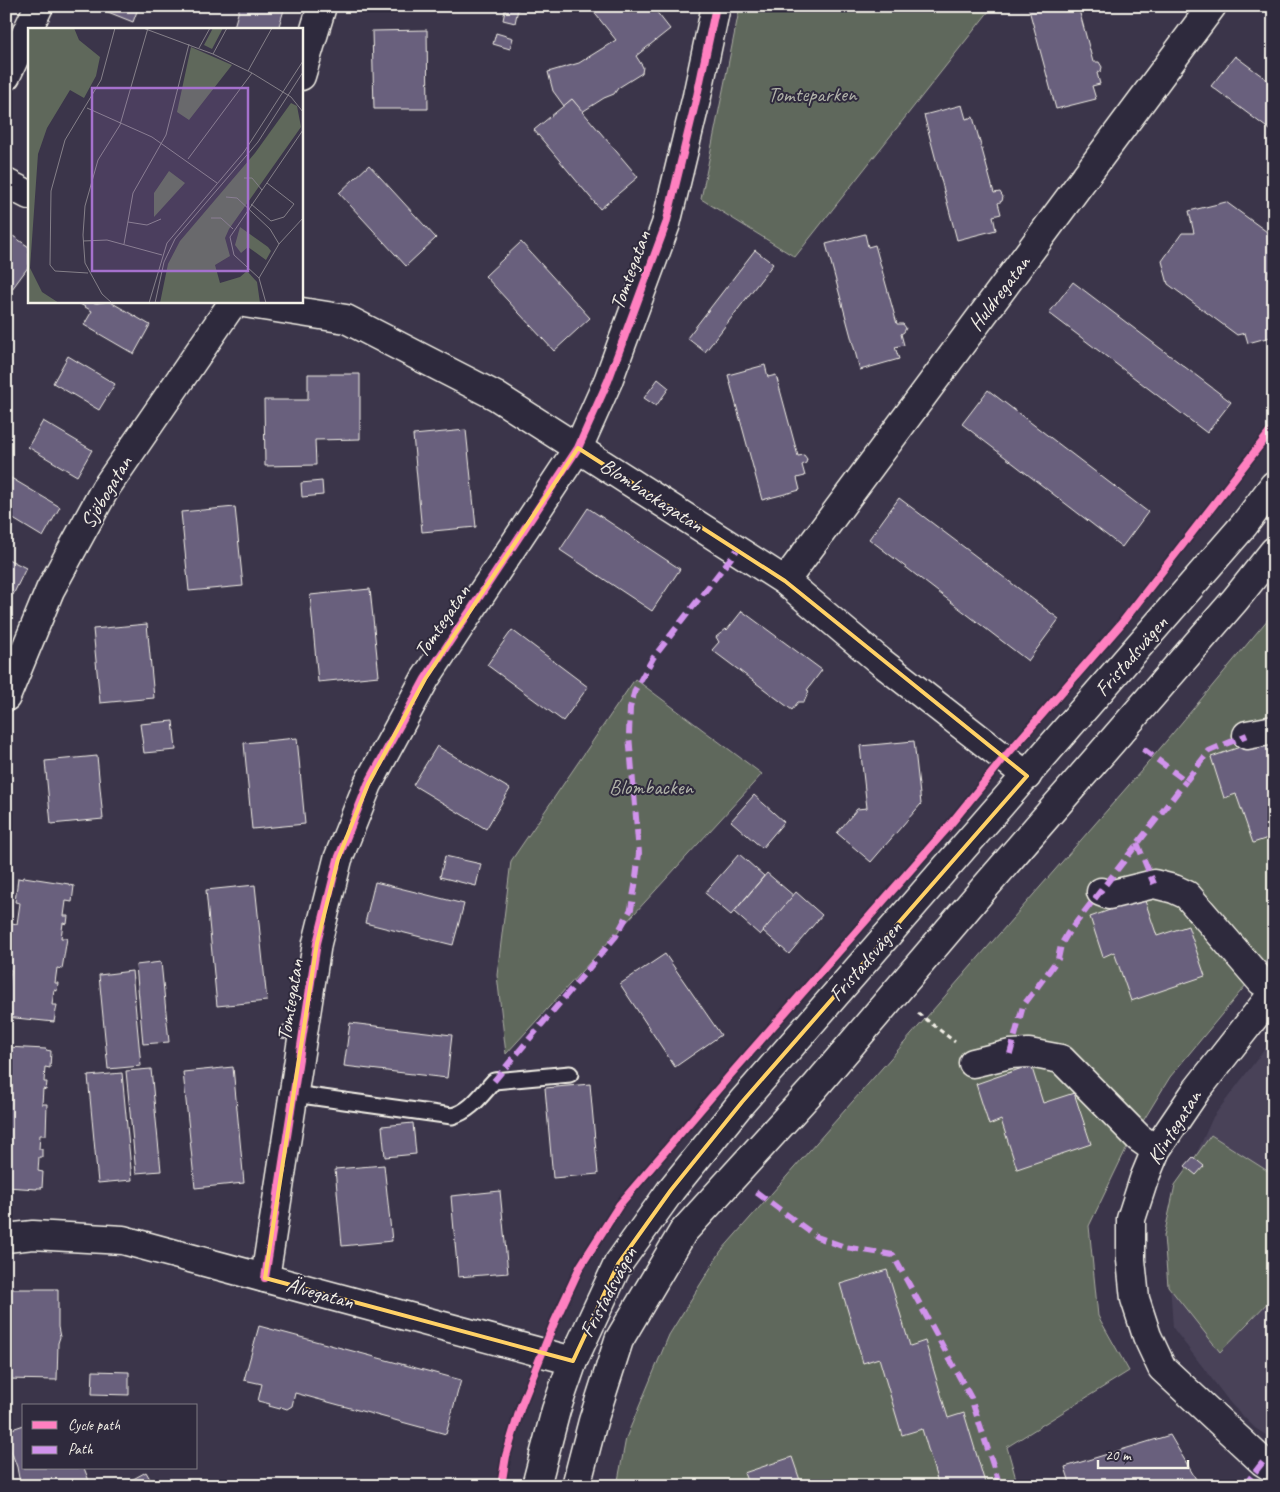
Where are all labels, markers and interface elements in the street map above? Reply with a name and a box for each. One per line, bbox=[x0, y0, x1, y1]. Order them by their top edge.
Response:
inset map bbox=[28, 28, 302, 302]
park label: Tomteparken bbox=[768, 81, 858, 107]
street label: Tomtegatan bbox=[604, 226, 656, 313]
street label: Huldregatan bbox=[962, 249, 1037, 336]
street label: Sjöbogatan bbox=[74, 451, 138, 533]
street label: Blombackagatan bbox=[596, 452, 709, 538]
street label: Tomtegatan bbox=[408, 579, 476, 662]
street label: Fristadsvägen bbox=[1089, 610, 1174, 702]
park label: Blombacken bbox=[609, 774, 694, 800]
street label: Fristadsvägen bbox=[823, 915, 908, 1007]
street label: Tomtegatan bbox=[271, 957, 309, 1043]
street label: Klintegatan bbox=[1141, 1084, 1208, 1169]
street label: Fristadsvägen bbox=[573, 1242, 643, 1342]
street label: Älvegatan bbox=[283, 1272, 357, 1315]
legend bbox=[22, 1404, 198, 1470]
text: Cycle path bbox=[68, 1416, 120, 1435]
scale bar bbox=[1098, 1437, 1188, 1469]
text: Path bbox=[68, 1440, 94, 1459]
text: 20 m bbox=[1105, 1446, 1132, 1465]

